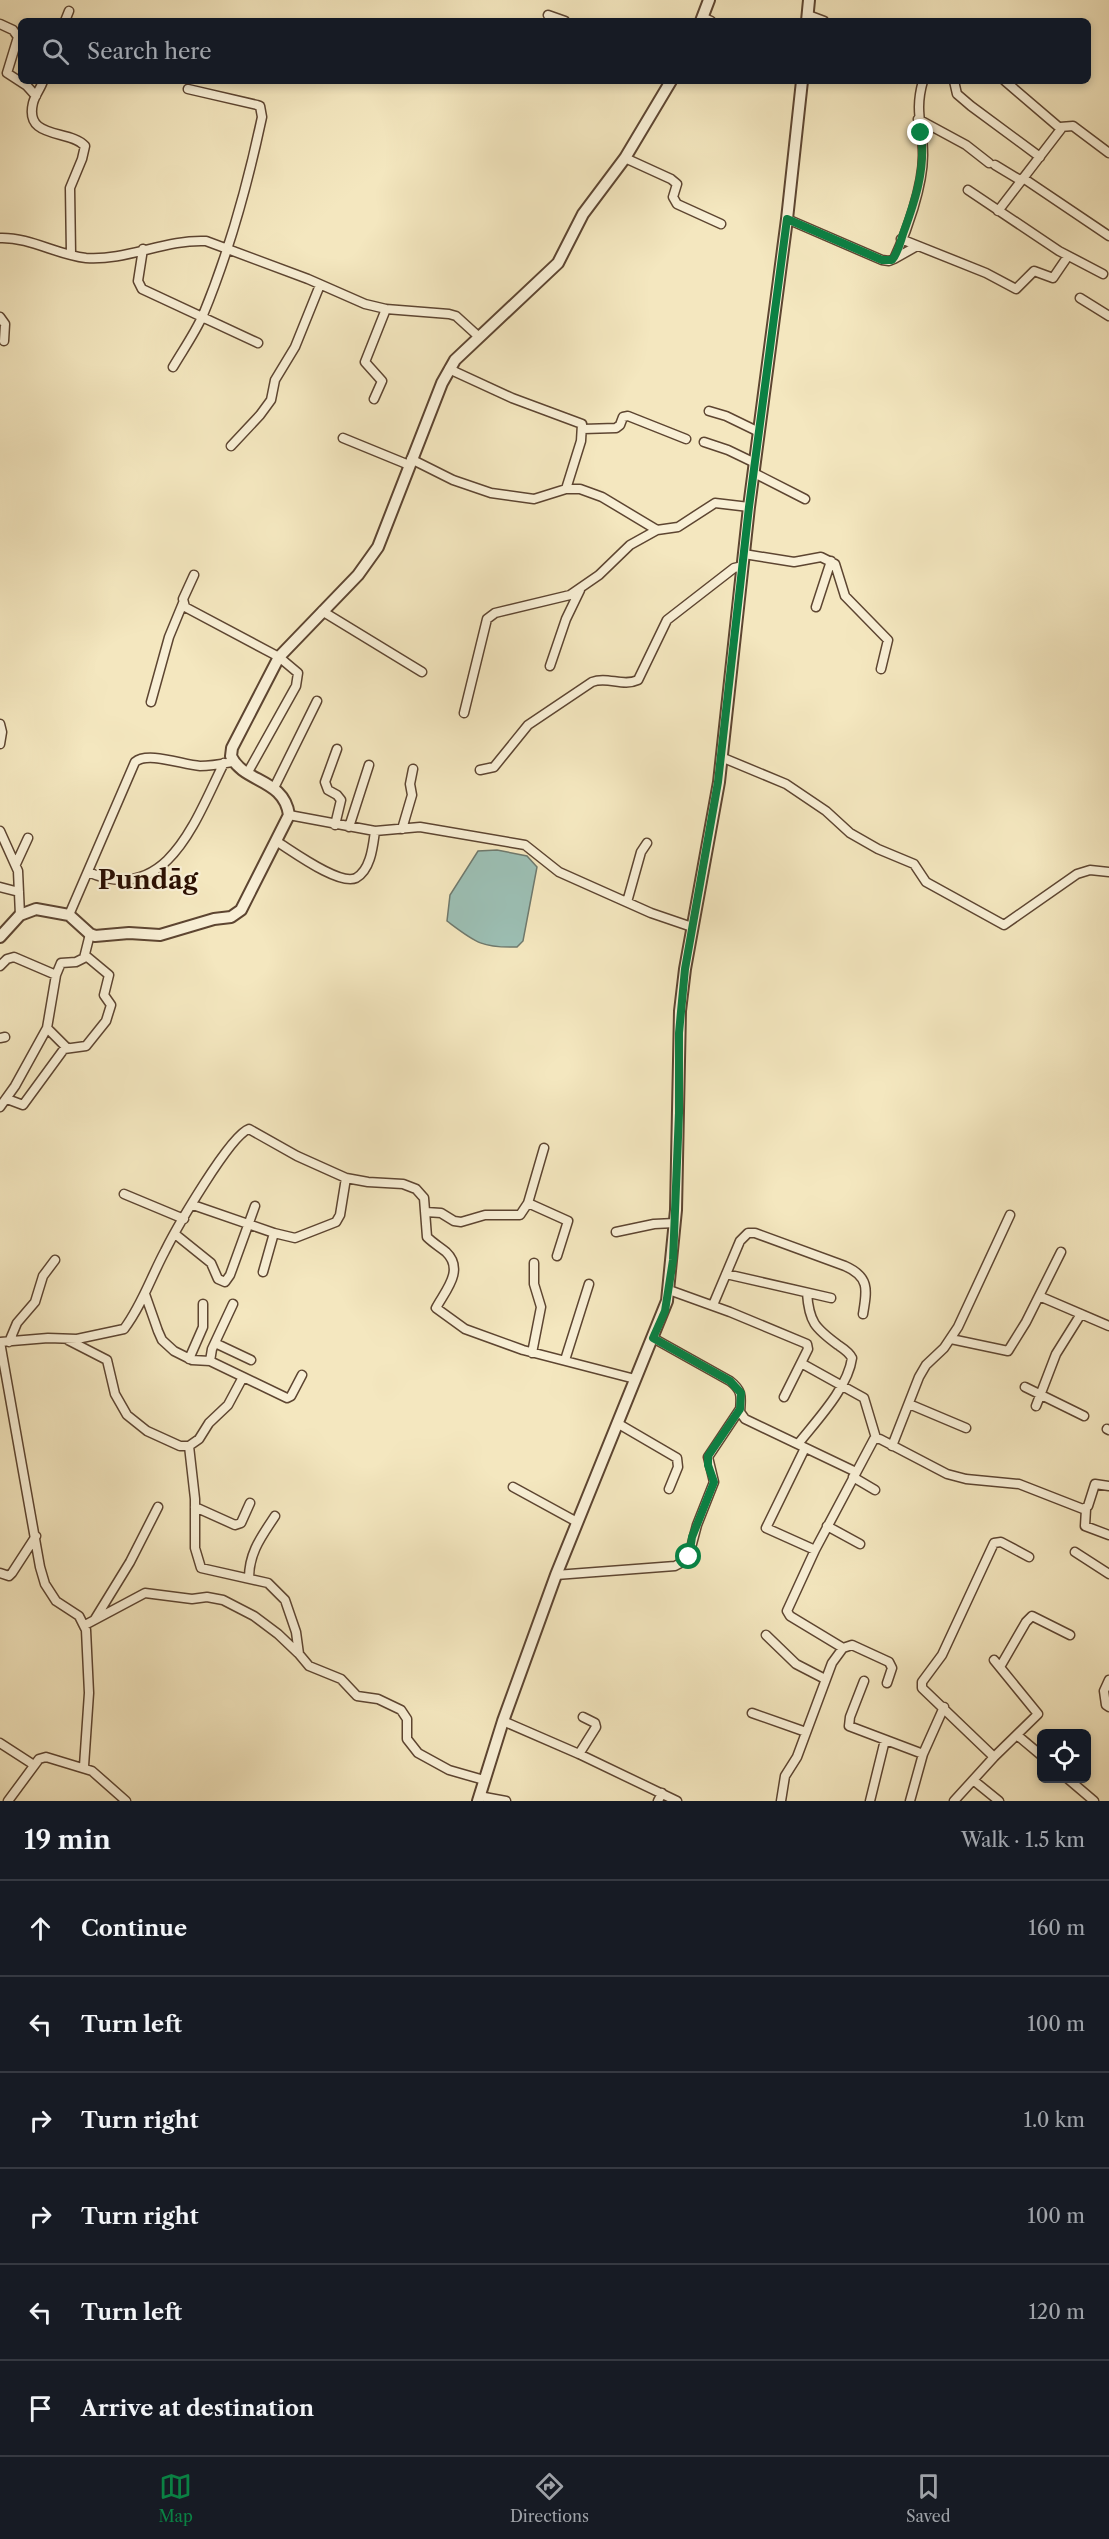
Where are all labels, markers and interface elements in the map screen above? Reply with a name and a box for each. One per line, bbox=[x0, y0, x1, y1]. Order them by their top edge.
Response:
search box bbox=[18, 18, 1091, 84]
icon: search bbox=[39, 35, 72, 68]
text: Search here bbox=[87, 38, 212, 65]
route end bbox=[907, 119, 933, 145]
district label: Pundāg bbox=[98, 864, 199, 896]
route start bbox=[675, 1543, 701, 1569]
map controls bbox=[1037, 1729, 1091, 1783]
button: locate bbox=[1037, 1729, 1091, 1783]
text: 19 min bbox=[24, 1824, 111, 1856]
text: Walk · 1.5 km bbox=[961, 1828, 1085, 1852]
icon: ahead bbox=[24, 1912, 57, 1945]
text: Continue bbox=[81, 1915, 187, 1942]
text: 160 m bbox=[1028, 1916, 1085, 1940]
icon: left bbox=[24, 2008, 57, 2041]
text: Turn left bbox=[81, 2011, 182, 2038]
text: 100 m bbox=[1027, 2012, 1085, 2036]
icon: right bbox=[24, 2104, 57, 2137]
text: Turn right bbox=[81, 2107, 199, 2134]
text: 1.0 km bbox=[1024, 2108, 1085, 2132]
icon: right bbox=[24, 2200, 57, 2233]
text: Turn right bbox=[81, 2203, 199, 2230]
text: 100 m bbox=[1027, 2204, 1085, 2228]
icon: left bbox=[24, 2296, 57, 2329]
text: Turn left bbox=[81, 2299, 182, 2326]
text: 120 m bbox=[1028, 2300, 1085, 2324]
icon: arrive bbox=[24, 2392, 57, 2425]
text: Arrive at destination bbox=[81, 2395, 314, 2422]
tab: Map bbox=[159, 2470, 193, 2526]
tab: Directions bbox=[510, 2470, 589, 2526]
tab: Saved bbox=[906, 2470, 950, 2526]

